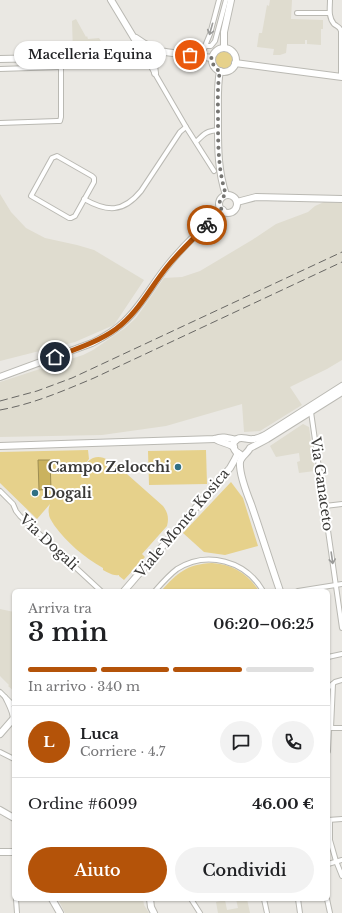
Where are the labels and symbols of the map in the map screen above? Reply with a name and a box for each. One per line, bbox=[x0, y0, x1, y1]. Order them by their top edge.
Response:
one-way arrow bbox=[207, 22, 214, 35]
pin bbox=[173, 38, 207, 72]
callout: Macelleria Equina bbox=[14, 41, 166, 69]
courier bbox=[187, 205, 227, 245]
pin bbox=[38, 340, 72, 374]
street label: Via Ganaceto bbox=[306, 435, 337, 532]
place label: Campo Zelocchi bbox=[48, 458, 170, 476]
marker: Campo Zelocchi bbox=[173, 462, 183, 472]
street label: Viale Monte Kosica bbox=[130, 465, 233, 582]
place label: Dogali bbox=[43, 484, 92, 502]
marker: Dogali bbox=[30, 488, 40, 498]
street label: Via Dogali bbox=[15, 509, 82, 574]
one-way arrow bbox=[328, 551, 336, 564]

